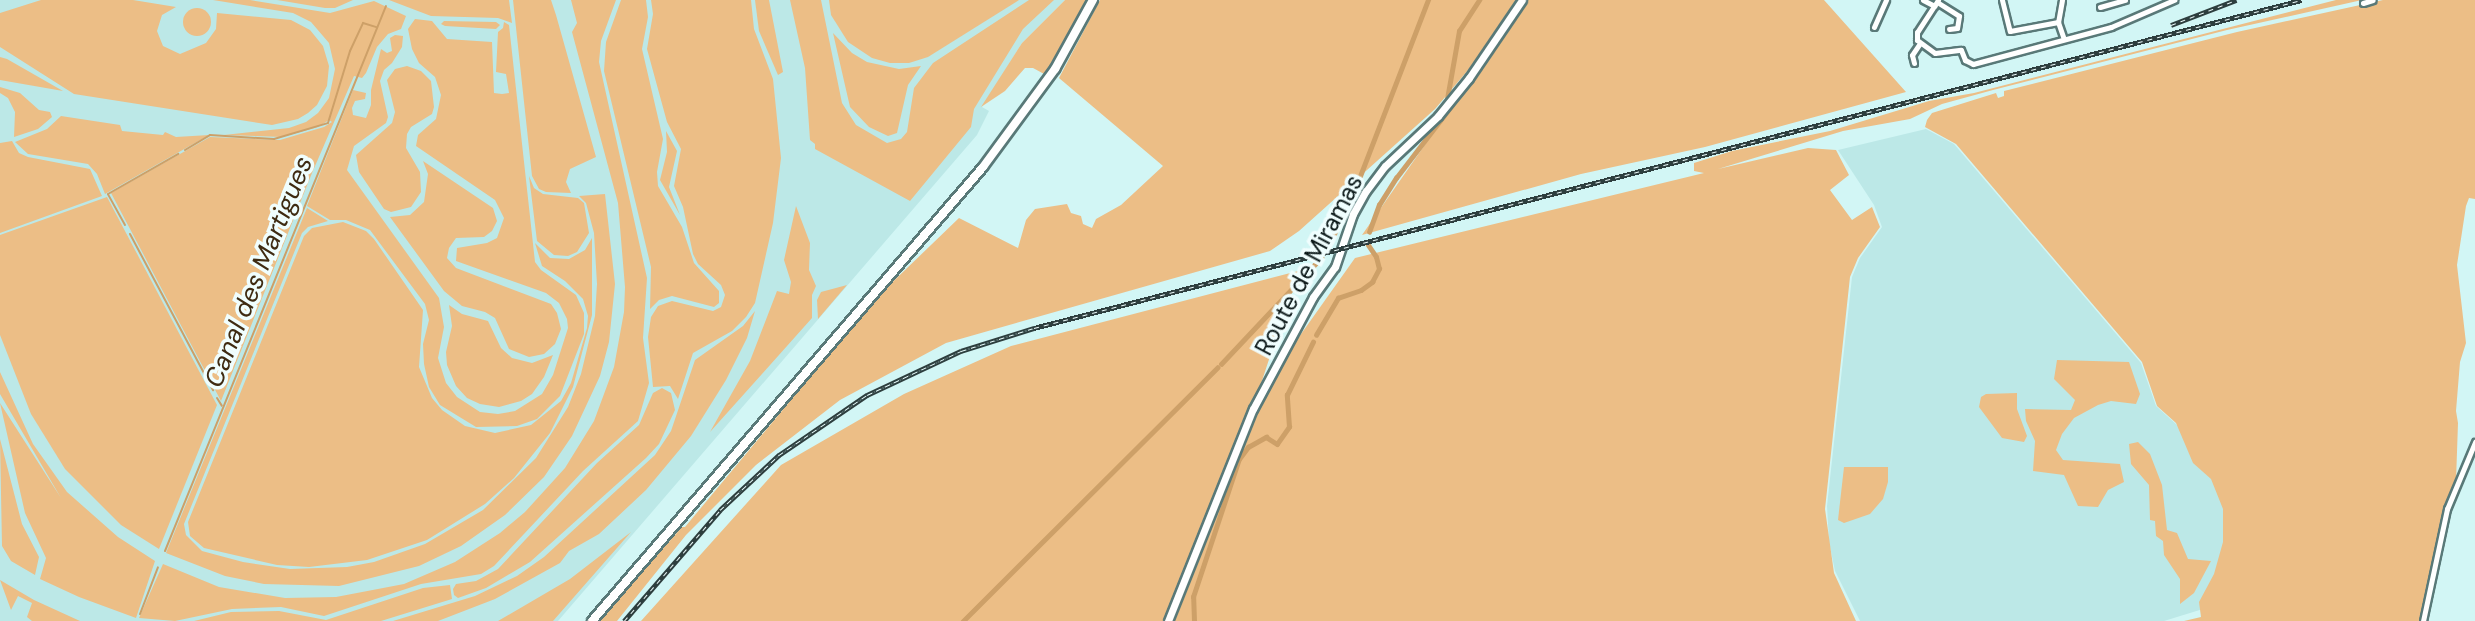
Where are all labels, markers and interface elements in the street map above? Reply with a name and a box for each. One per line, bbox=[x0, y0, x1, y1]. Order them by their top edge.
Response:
water label: Canal des Martigues bbox=[198, 152, 320, 392]
street label: Route de Miramas bbox=[1249, 170, 1369, 360]

